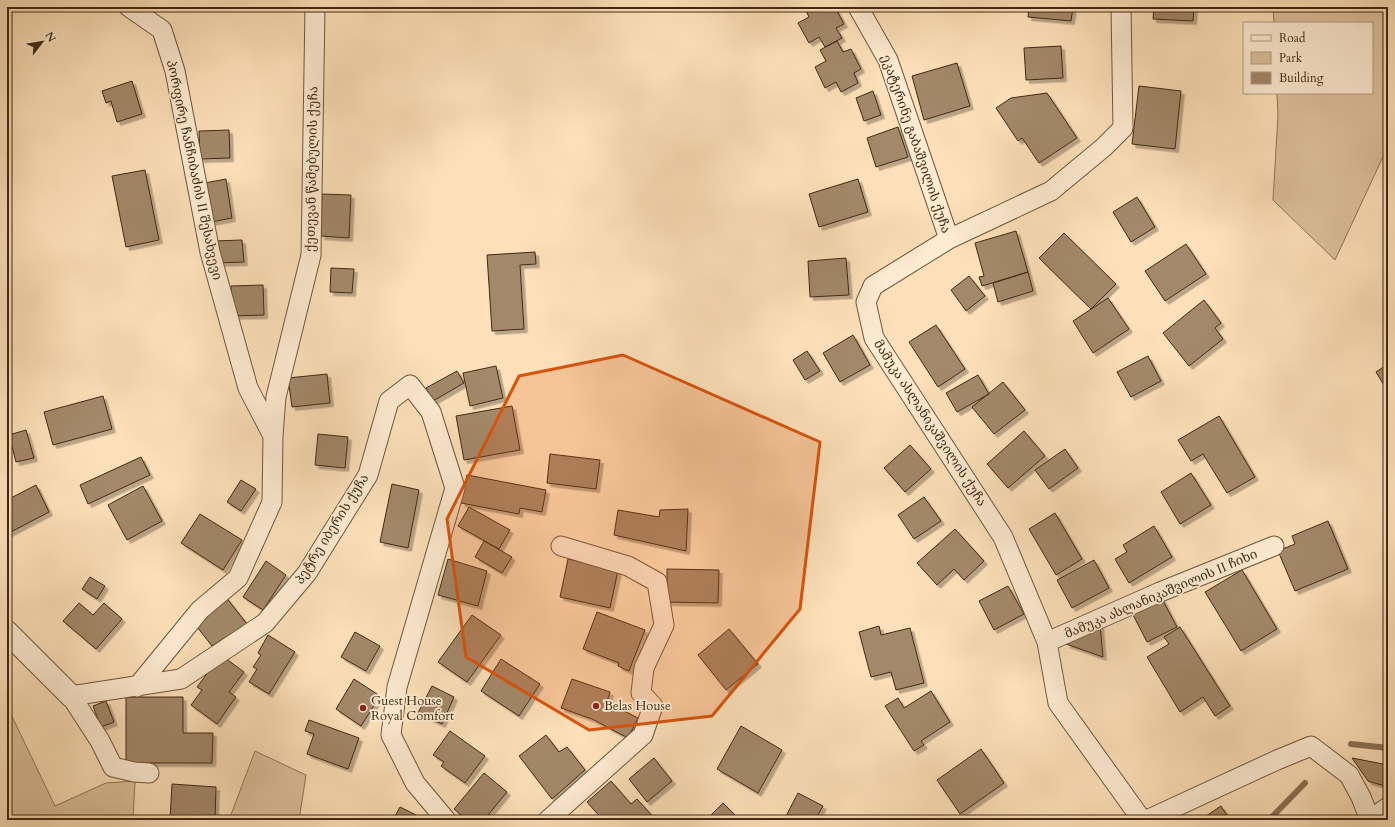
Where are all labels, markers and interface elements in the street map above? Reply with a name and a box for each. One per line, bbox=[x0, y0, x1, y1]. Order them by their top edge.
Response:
north arrow bbox=[22, 22, 62, 62]
legend bbox=[1243, 22, 1373, 94]
text: N bbox=[41, 29, 59, 45]
text: Road bbox=[1279, 30, 1306, 46]
text: Park bbox=[1279, 50, 1303, 66]
street label: ეკატერინე გაბაშვილის ქუჩა bbox=[877, 52, 955, 236]
street label: პორფირე ჩანჩიბაძის II შესახვევი bbox=[162, 58, 226, 282]
text: Building bbox=[1279, 70, 1324, 86]
street label: ქეთევან წამებულის ქუჩა bbox=[302, 86, 322, 252]
street label: მამუკა ასლანიკაშვილის ქუჩა bbox=[869, 336, 991, 510]
street label: პეტრე იბერის ქუჩა bbox=[291, 470, 373, 588]
street label: მამუკა ასლანიკაშვილის II ჩიხი bbox=[1062, 545, 1260, 643]
place label: Guest House Royal Comfort bbox=[371, 692, 454, 725]
place label: Belas House bbox=[604, 697, 671, 715]
marker: Belas House bbox=[591, 701, 601, 711]
marker: Guest House Royal Comfort bbox=[358, 703, 368, 713]

